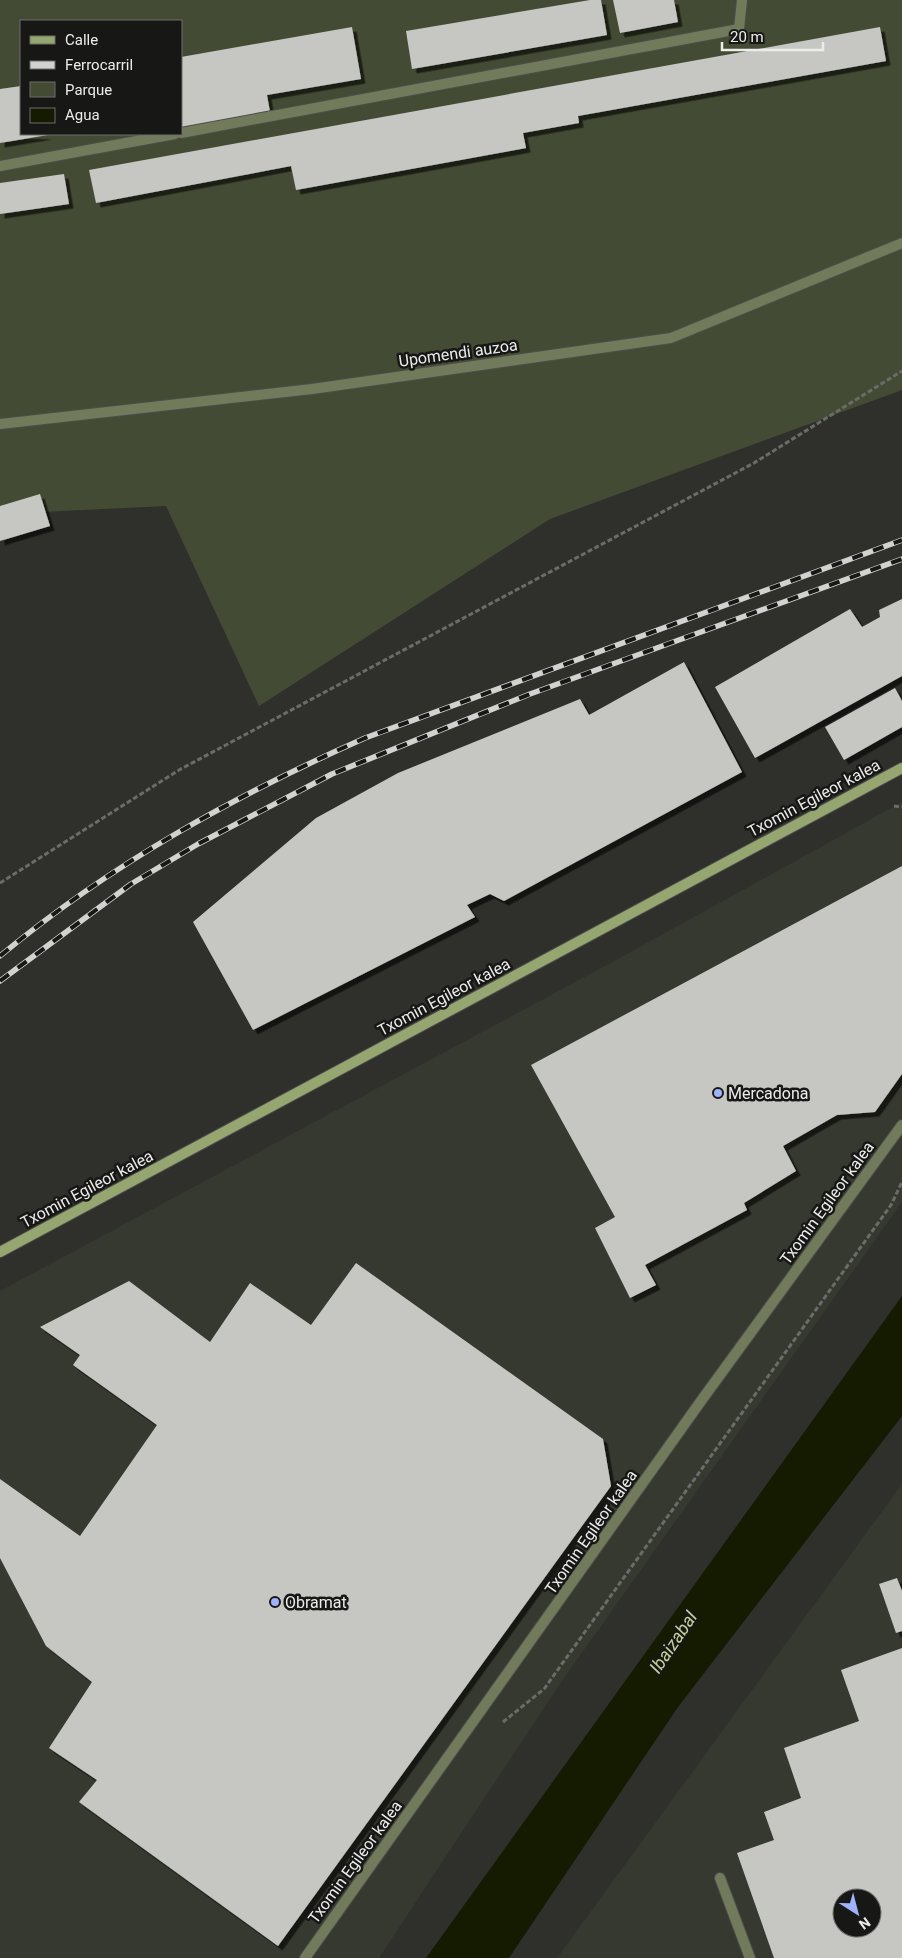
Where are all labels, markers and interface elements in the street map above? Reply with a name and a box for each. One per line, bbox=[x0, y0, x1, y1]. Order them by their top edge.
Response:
legend bbox=[20, 20, 182, 135]
scale bar bbox=[722, 20, 823, 52]
text: 20 m bbox=[730, 28, 764, 46]
text: Calle bbox=[65, 31, 98, 49]
text: Ferrocarril bbox=[65, 56, 133, 74]
text: Parque bbox=[65, 81, 112, 99]
text: Agua bbox=[65, 106, 100, 124]
street label: Upomendi auzoa bbox=[397, 335, 519, 371]
street label: Txomin Egileor kalea bbox=[745, 755, 883, 841]
street label: Txomin Egileor kalea bbox=[375, 954, 513, 1040]
place label: Mercadona bbox=[728, 1084, 809, 1103]
marker: Mercadona bbox=[712, 1087, 724, 1099]
street label: Txomin Egileor kalea bbox=[776, 1138, 878, 1268]
street label: Txomin Egileor kalea bbox=[18, 1146, 156, 1232]
street label: Txomin Egileor kalea bbox=[541, 1466, 641, 1598]
place label: Obramat bbox=[285, 1593, 347, 1612]
marker: Obramat bbox=[269, 1596, 281, 1608]
water label: Ibaizabal bbox=[645, 1606, 702, 1677]
street label: Txomin Egileor kalea bbox=[304, 1797, 406, 1927]
north arrow bbox=[832, 1888, 882, 1938]
text: N bbox=[856, 1914, 873, 1933]

